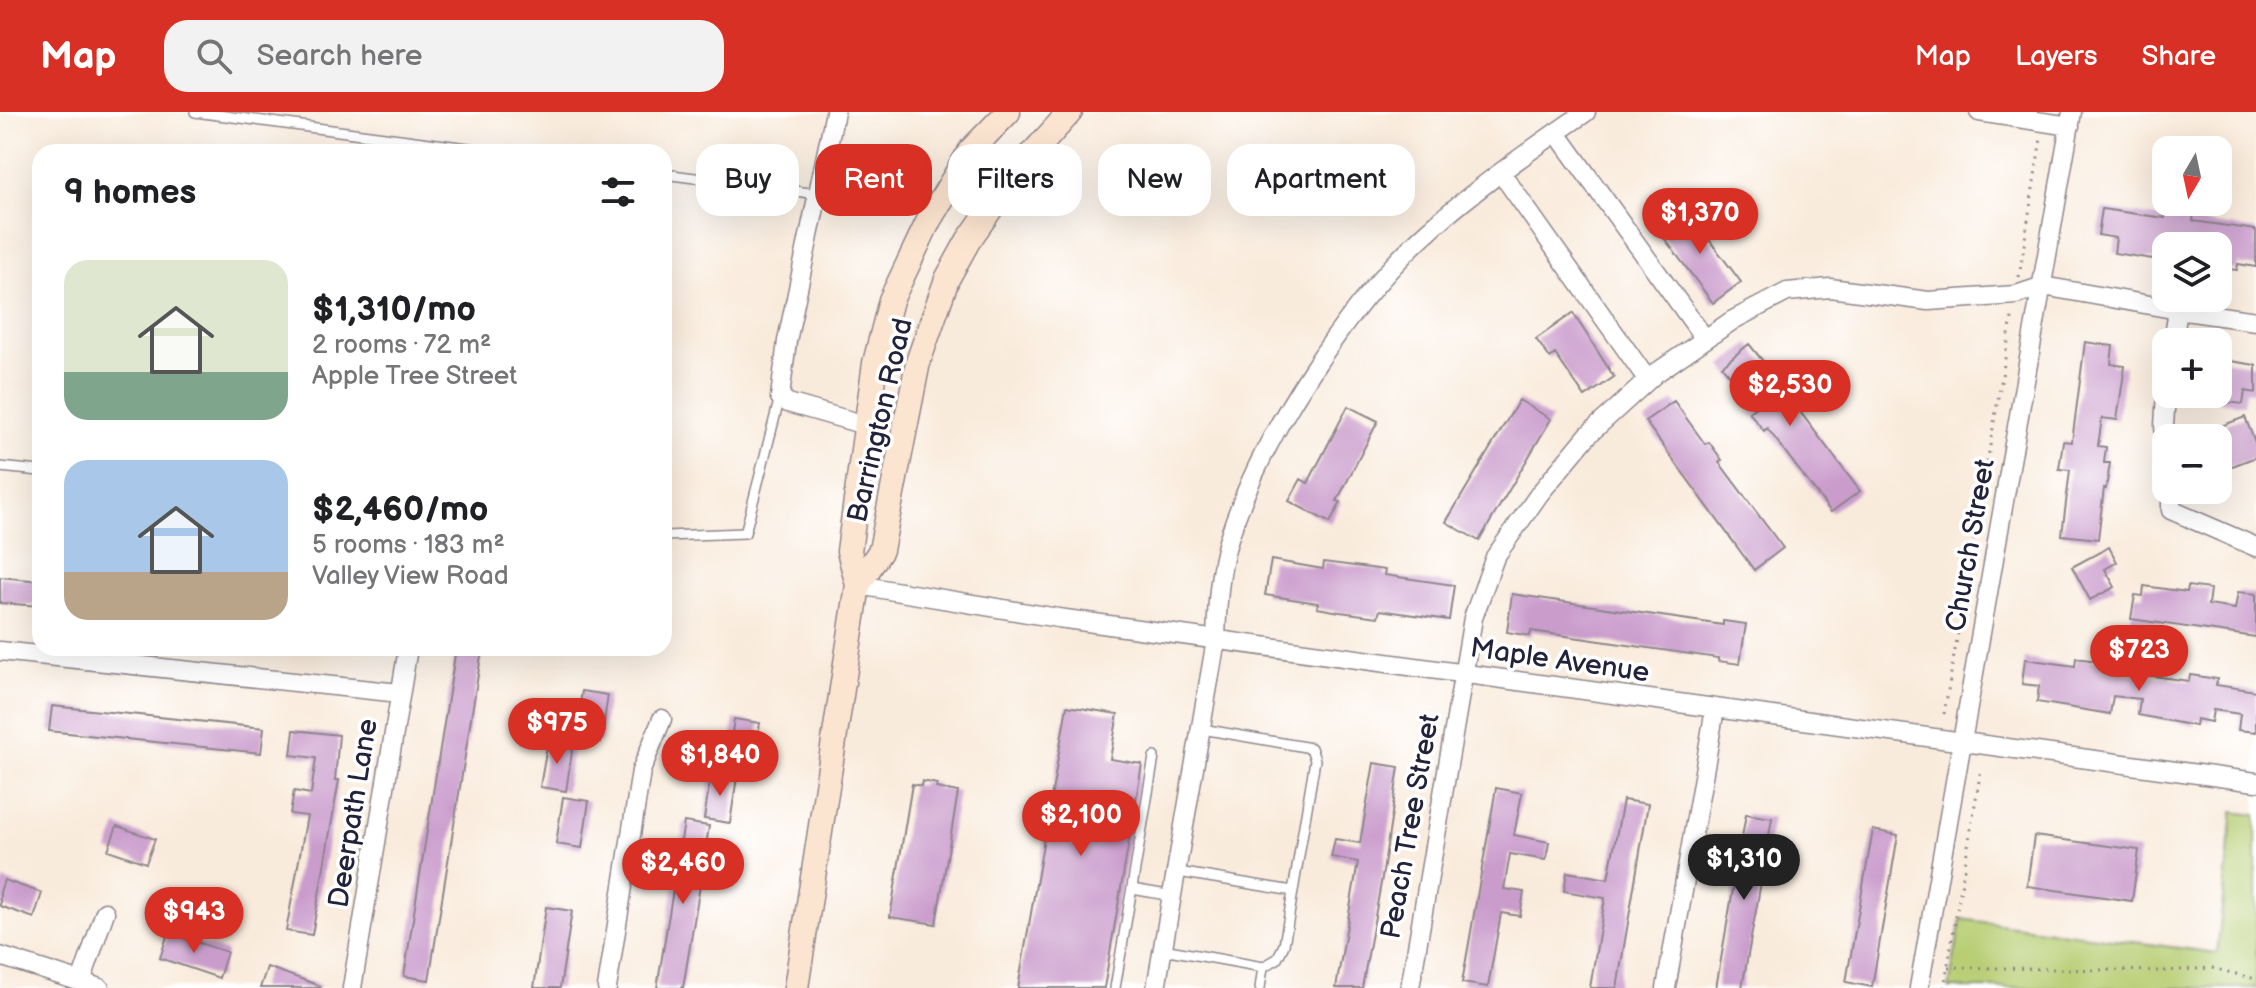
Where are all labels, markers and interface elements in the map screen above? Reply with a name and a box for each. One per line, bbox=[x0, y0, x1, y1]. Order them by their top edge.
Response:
search box bbox=[164, 20, 724, 92]
text: Map bbox=[40, 34, 116, 79]
icon: search bbox=[192, 34, 236, 78]
text: Search here bbox=[256, 38, 423, 74]
text: Map bbox=[1915, 40, 1971, 73]
text: Layers bbox=[2015, 40, 2098, 73]
text: Share bbox=[2142, 40, 2216, 73]
north arrow bbox=[2152, 136, 2232, 216]
map controls bbox=[2152, 136, 2232, 504]
chip: Buy bbox=[696, 144, 799, 216]
chip: Rent bbox=[815, 144, 932, 216]
chip: Filters bbox=[948, 144, 1082, 216]
chip: New bbox=[1098, 144, 1211, 216]
chip: Apartment bbox=[1227, 144, 1415, 216]
icon: filters bbox=[596, 170, 640, 214]
text: 9 homes bbox=[64, 172, 196, 213]
pin: $1,370 bbox=[1635, 188, 1765, 256]
text: $1,370 bbox=[1660, 198, 1740, 229]
button: layers bbox=[2152, 232, 2232, 312]
text: $1,310/mo bbox=[312, 289, 476, 330]
icon: home bbox=[128, 292, 224, 388]
street label: Barrington Road bbox=[841, 315, 920, 526]
button: + bbox=[2152, 328, 2232, 408]
text: 2 rooms · 72 m² bbox=[312, 330, 491, 361]
pin: $2,530 bbox=[1725, 360, 1855, 428]
text: Apple Tree Street bbox=[312, 361, 517, 392]
text: $2,530 bbox=[1748, 370, 1832, 401]
button: − bbox=[2152, 424, 2232, 504]
street label: Church Street bbox=[1939, 456, 2002, 634]
text: $2,460/mo bbox=[312, 489, 488, 530]
icon: home bbox=[128, 492, 224, 588]
text: 5 rooms · 183 m² bbox=[312, 530, 505, 561]
text: Valley View Road bbox=[312, 561, 509, 592]
pin: $723 bbox=[2092, 625, 2186, 693]
street label: Maple Avenue bbox=[1468, 632, 1651, 689]
text: $723 bbox=[2108, 635, 2170, 666]
pin: $975 bbox=[510, 698, 604, 766]
text: $975 bbox=[526, 708, 588, 739]
street label: Peach Tree Street bbox=[1374, 711, 1447, 941]
street label: Deerpath Lane bbox=[322, 717, 385, 910]
pin: $1,840 bbox=[655, 730, 785, 798]
text: $1,840 bbox=[680, 740, 761, 771]
pin: $2,100 bbox=[1016, 790, 1146, 858]
text: $2,100 bbox=[1040, 800, 1122, 831]
pin: $1,310 bbox=[1679, 834, 1809, 902]
pin: $2,460 bbox=[618, 838, 748, 906]
text: $1,310 bbox=[1706, 844, 1782, 875]
text: $2,460 bbox=[640, 848, 726, 879]
pin: $943 bbox=[147, 887, 241, 955]
text: $943 bbox=[163, 897, 225, 928]

